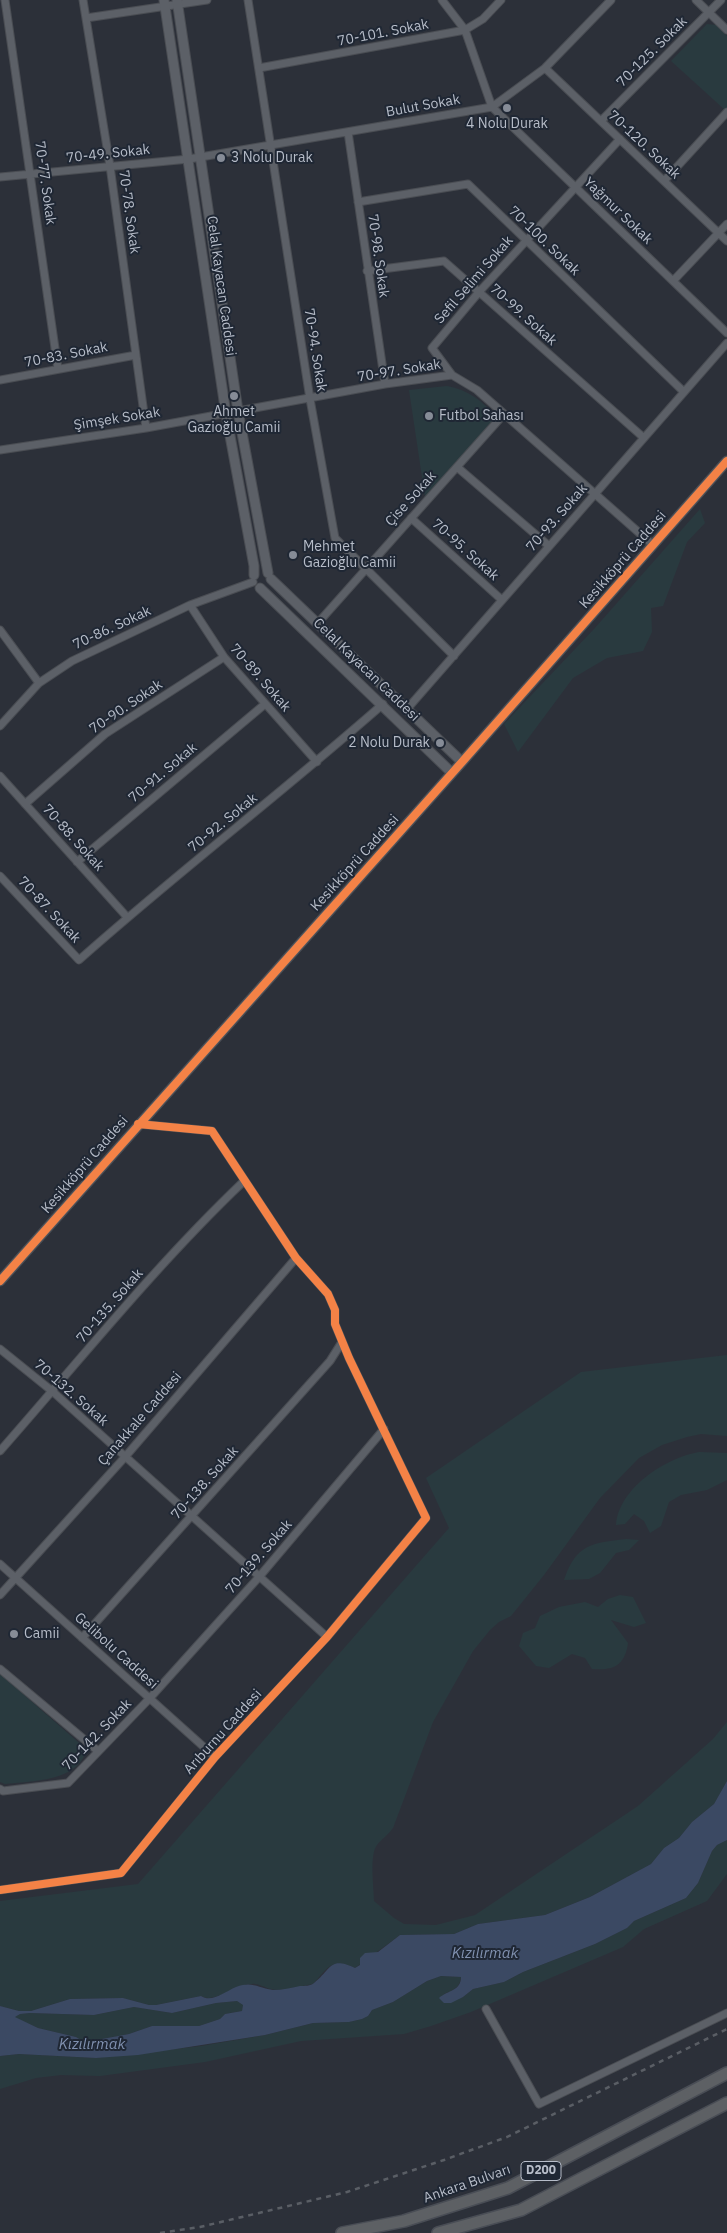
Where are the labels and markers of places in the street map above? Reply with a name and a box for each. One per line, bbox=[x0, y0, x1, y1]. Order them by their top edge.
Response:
marker: 4 Nolu Durak bbox=[501, 102, 513, 114]
place label: 4 Nolu Durak bbox=[466, 116, 548, 132]
place label: 3 Nolu Durak bbox=[231, 150, 313, 166]
marker: 3 Nolu Durak bbox=[215, 152, 227, 164]
marker: Ahmet Gazioğlu Camii bbox=[228, 390, 240, 402]
place label: Ahmet Gazioğlu Camii bbox=[188, 404, 280, 437]
place label: Futbol Sahası bbox=[439, 408, 524, 424]
marker: Futbol Sahası bbox=[423, 410, 435, 422]
place label: Mehmet Gazioğlu Camii bbox=[303, 539, 396, 572]
marker: Mehmet Gazioğlu Camii bbox=[287, 549, 299, 561]
place label: 2 Nolu Durak bbox=[348, 735, 430, 751]
marker: 2 Nolu Durak bbox=[434, 737, 446, 749]
place label: Camii bbox=[24, 1626, 59, 1642]
marker: Camii bbox=[8, 1628, 20, 1640]

